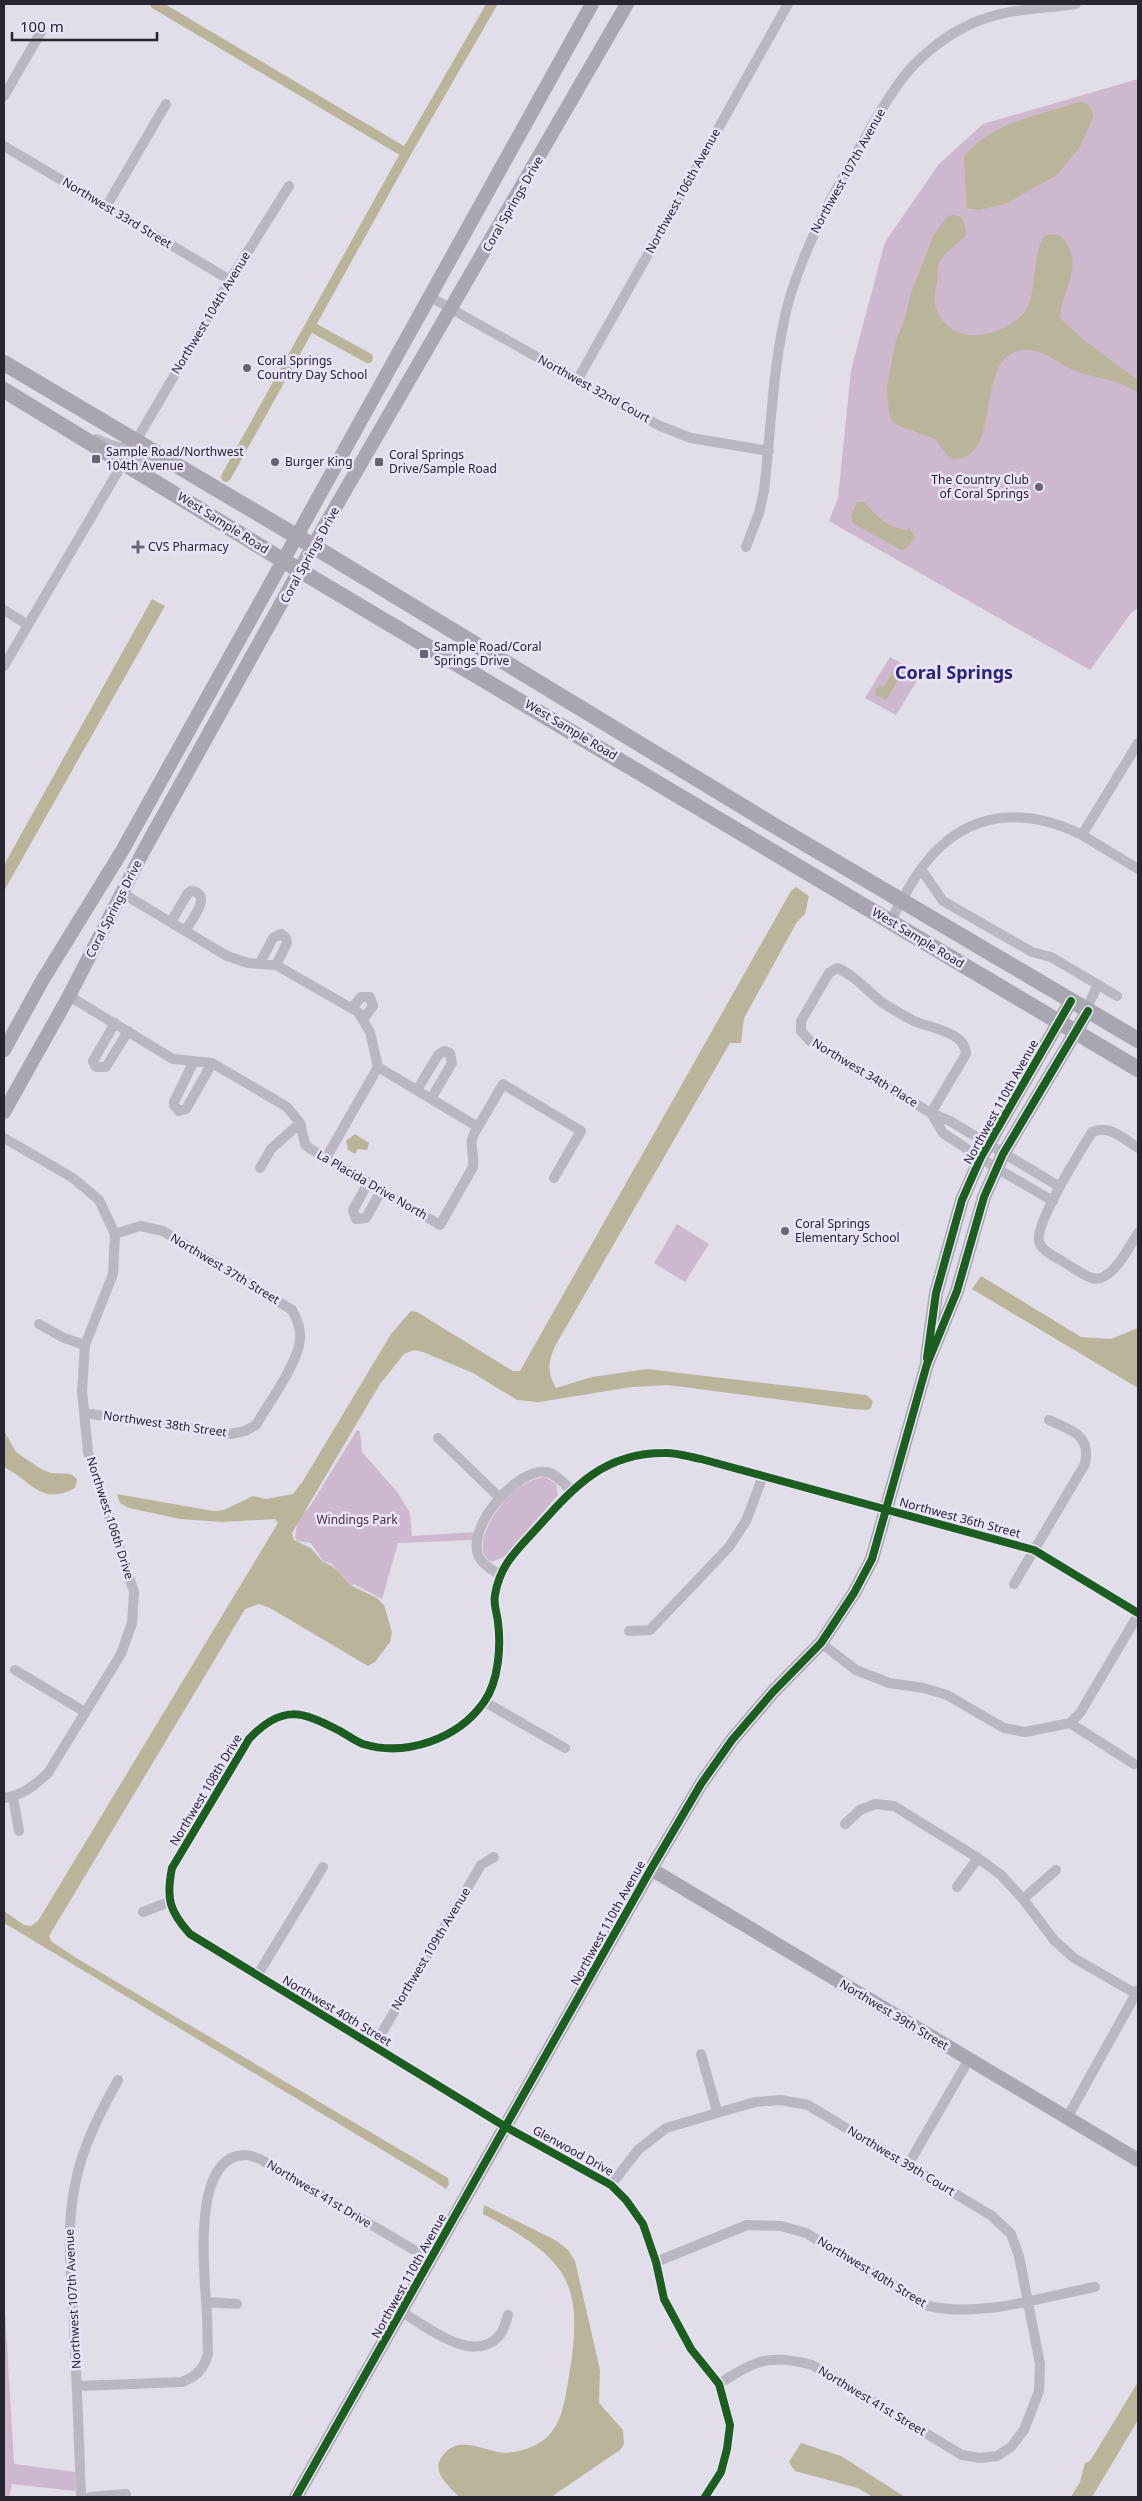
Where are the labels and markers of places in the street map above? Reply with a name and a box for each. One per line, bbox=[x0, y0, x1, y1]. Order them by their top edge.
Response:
place label: Coral Springs Country Day School bbox=[257, 352, 367, 383]
marker: Coral Springs Country Day School bbox=[241, 362, 253, 374]
place label: Sample Road/Northwest 104th Avenue bbox=[106, 443, 244, 474]
place label: Coral Springs Drive/Sample Road bbox=[389, 446, 497, 477]
marker: Sample Road/Northwest 104th Avenue bbox=[90, 453, 102, 465]
place label: Burger King bbox=[285, 453, 353, 470]
marker: Burger King bbox=[269, 456, 281, 468]
marker: Coral Springs Drive/Sample Road bbox=[373, 456, 385, 468]
place label: The Country Club of Coral Springs bbox=[931, 471, 1029, 502]
marker: The Country Club of Coral Springs bbox=[1033, 481, 1045, 493]
place label: CVS Pharmacy bbox=[148, 538, 230, 555]
marker: CVS Pharmacy bbox=[132, 541, 144, 553]
place label: Sample Road/Coral Springs Drive bbox=[434, 638, 542, 669]
marker: Sample Road/Coral Springs Drive bbox=[418, 648, 430, 660]
place label: Coral Springs Elementary School bbox=[795, 1215, 900, 1246]
marker: Coral Springs Elementary School bbox=[779, 1225, 791, 1237]

